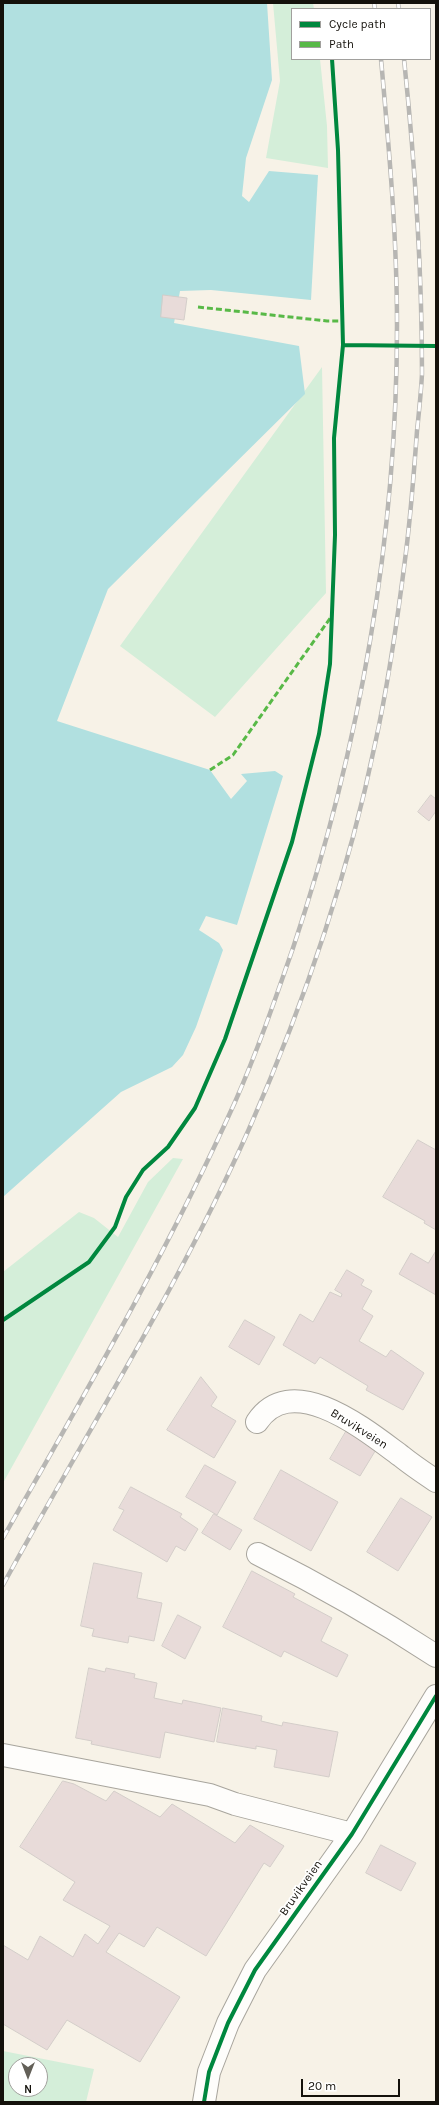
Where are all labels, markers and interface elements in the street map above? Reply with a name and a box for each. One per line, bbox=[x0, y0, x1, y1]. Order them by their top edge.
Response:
legend bbox=[291, 8, 431, 60]
text: Cycle path bbox=[329, 17, 386, 31]
text: Path bbox=[329, 37, 354, 51]
street label: Bruvikveien bbox=[328, 1406, 390, 1452]
street label: Bruvikveien bbox=[277, 1857, 325, 1919]
north arrow bbox=[8, 2057, 48, 2097]
scale bar bbox=[303, 2071, 402, 2097]
text: 20 m bbox=[308, 2079, 336, 2093]
text: N bbox=[24, 2082, 32, 2095]

